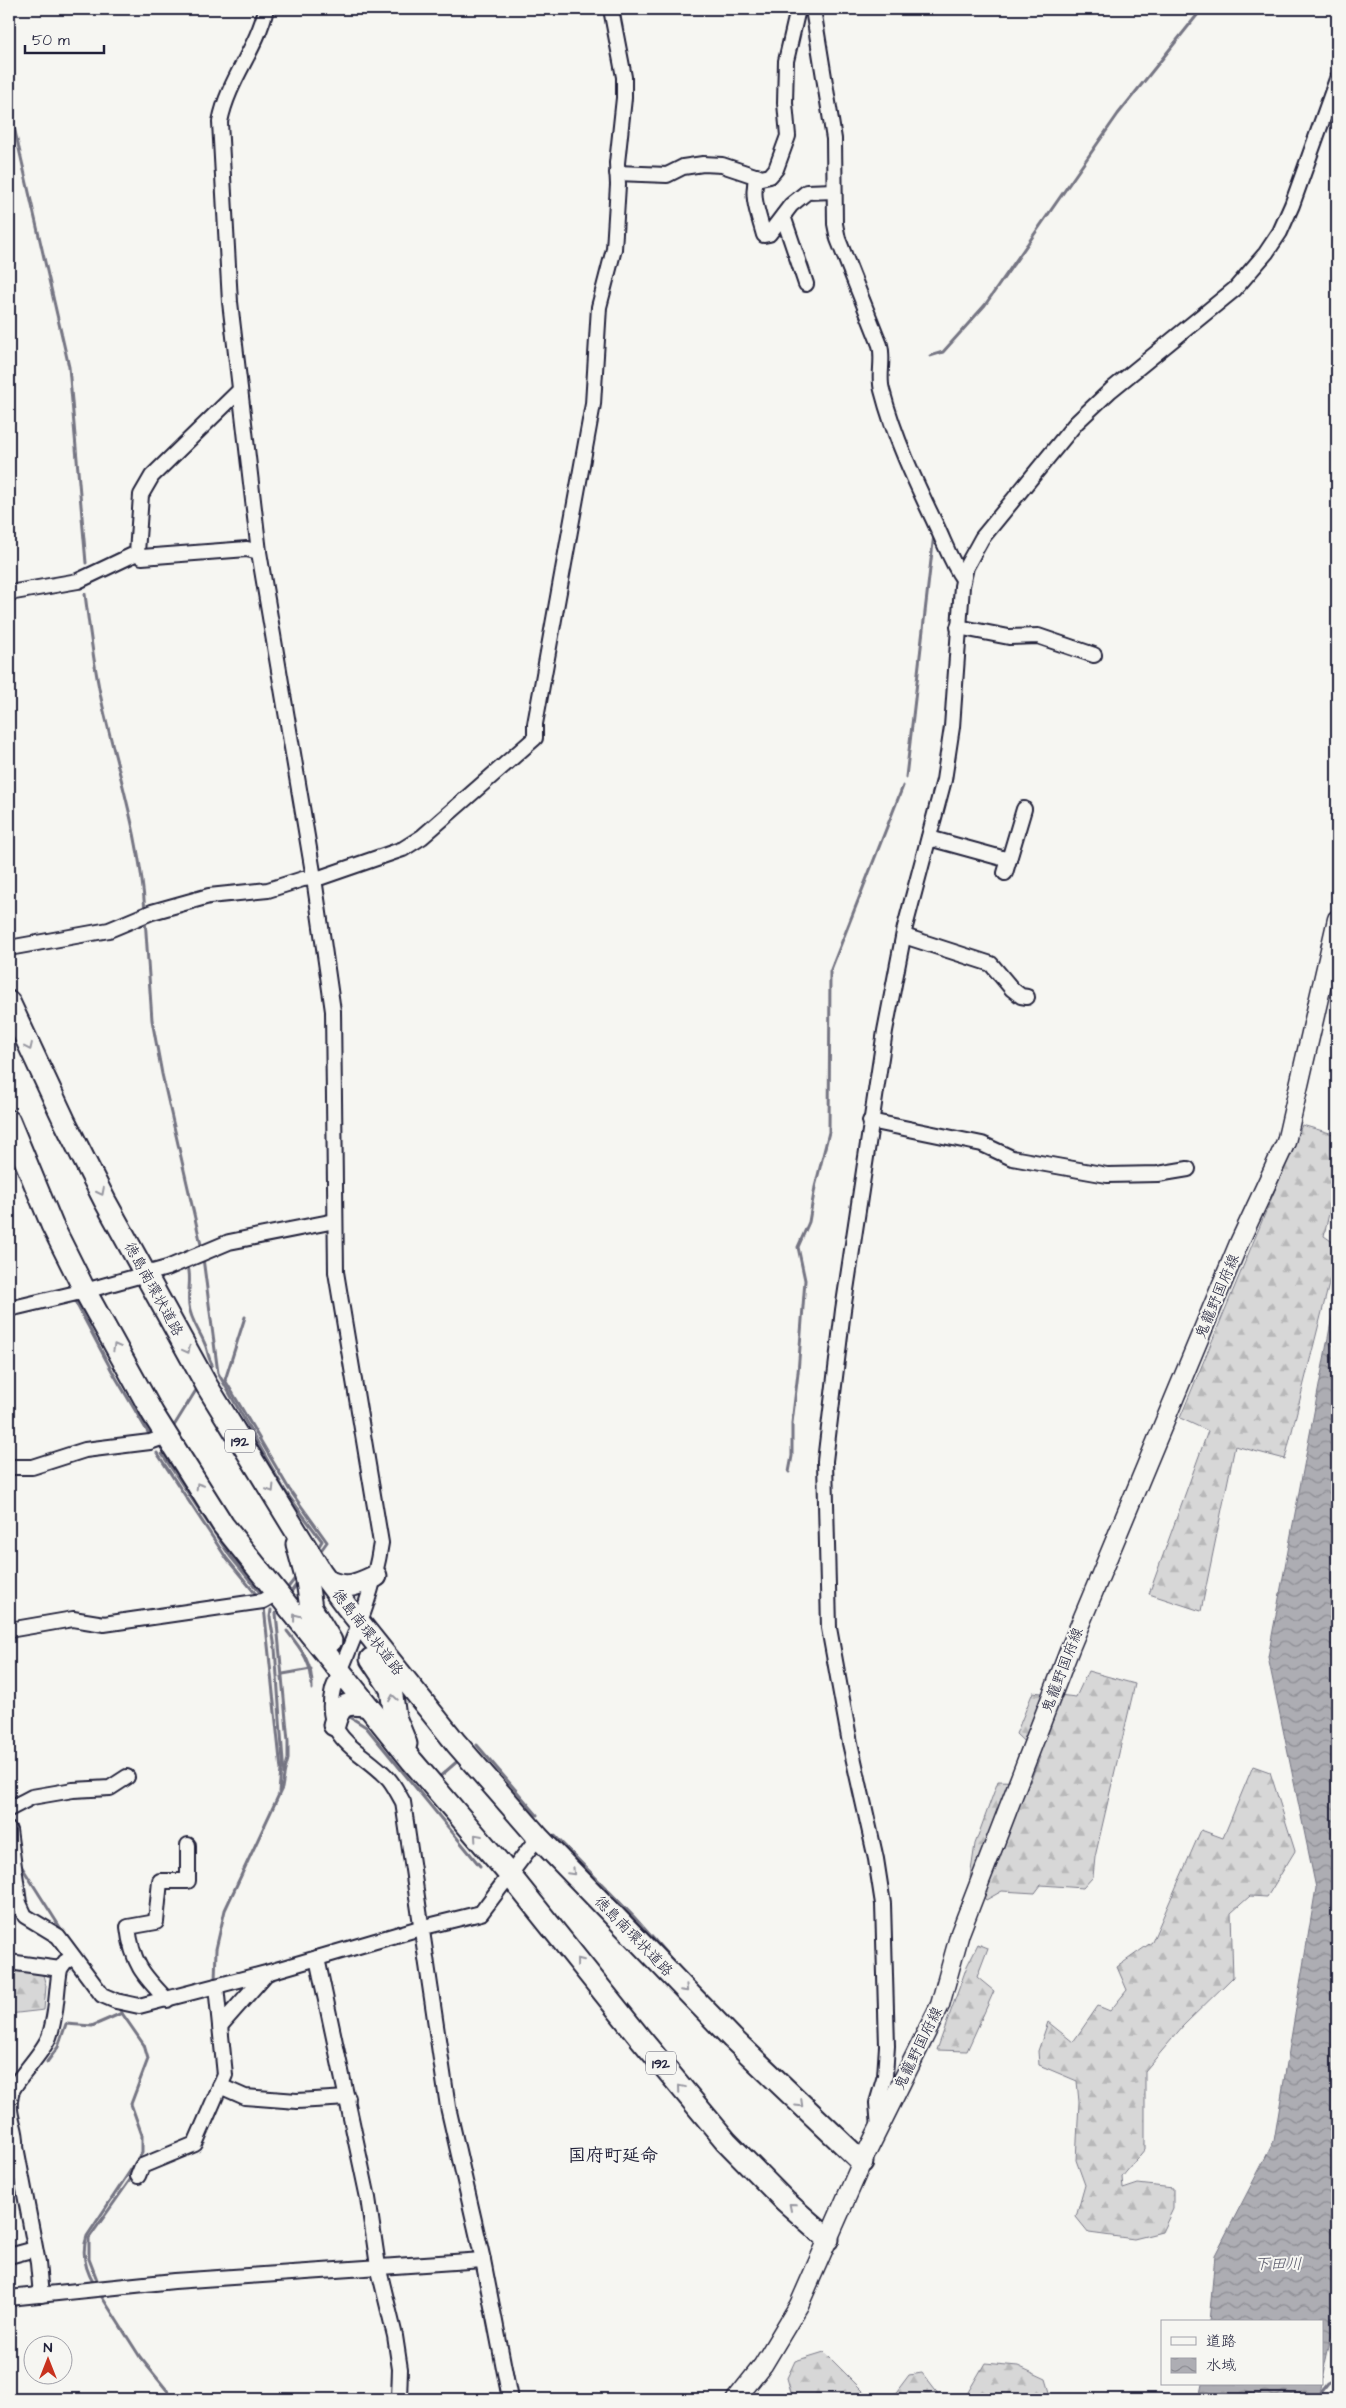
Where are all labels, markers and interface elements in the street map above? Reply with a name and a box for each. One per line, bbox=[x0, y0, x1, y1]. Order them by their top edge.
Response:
scale bar bbox=[25, 22, 104, 54]
text: 50 m bbox=[32, 30, 70, 51]
one-way arrow bbox=[22, 1042, 33, 1051]
one-way arrow bbox=[95, 1187, 105, 1196]
street label: 徳島南環状道路 bbox=[119, 1238, 188, 1340]
street label: 鬼籠野国府線 bbox=[1190, 1251, 1245, 1342]
one-way arrow bbox=[112, 1343, 122, 1352]
one-way arrow bbox=[181, 1345, 191, 1354]
road number: 192 bbox=[225, 1430, 255, 1452]
one-way arrow bbox=[196, 1483, 205, 1492]
one-way arrow bbox=[264, 1484, 274, 1493]
street label: 徳島南環状道路 bbox=[327, 1584, 408, 1680]
one-way arrow bbox=[293, 1614, 301, 1623]
street label: 鬼籠野国府線 bbox=[1037, 1624, 1088, 1716]
one-way arrow bbox=[388, 1694, 399, 1702]
one-way arrow bbox=[473, 1833, 482, 1842]
one-way arrow bbox=[566, 1866, 575, 1875]
street label: 徳島南環状道路 bbox=[590, 1891, 678, 1981]
one-way arrow bbox=[575, 1958, 584, 1967]
one-way arrow bbox=[679, 1983, 688, 1992]
street label: 鬼籠野国府線 bbox=[889, 2003, 948, 2093]
road number: 192 bbox=[646, 2052, 676, 2074]
one-way arrow bbox=[678, 2084, 687, 2093]
one-way arrow bbox=[794, 2098, 803, 2107]
district label: 国府町延命 bbox=[568, 2143, 658, 2168]
one-way arrow bbox=[788, 2203, 797, 2212]
water label: 下田川 bbox=[1254, 2253, 1302, 2275]
legend bbox=[1161, 2320, 1324, 2386]
text: 道路 bbox=[1206, 2331, 1236, 2352]
north arrow bbox=[22, 2336, 72, 2386]
text: N bbox=[44, 2338, 53, 2358]
text: 水域 bbox=[1206, 2355, 1236, 2376]

